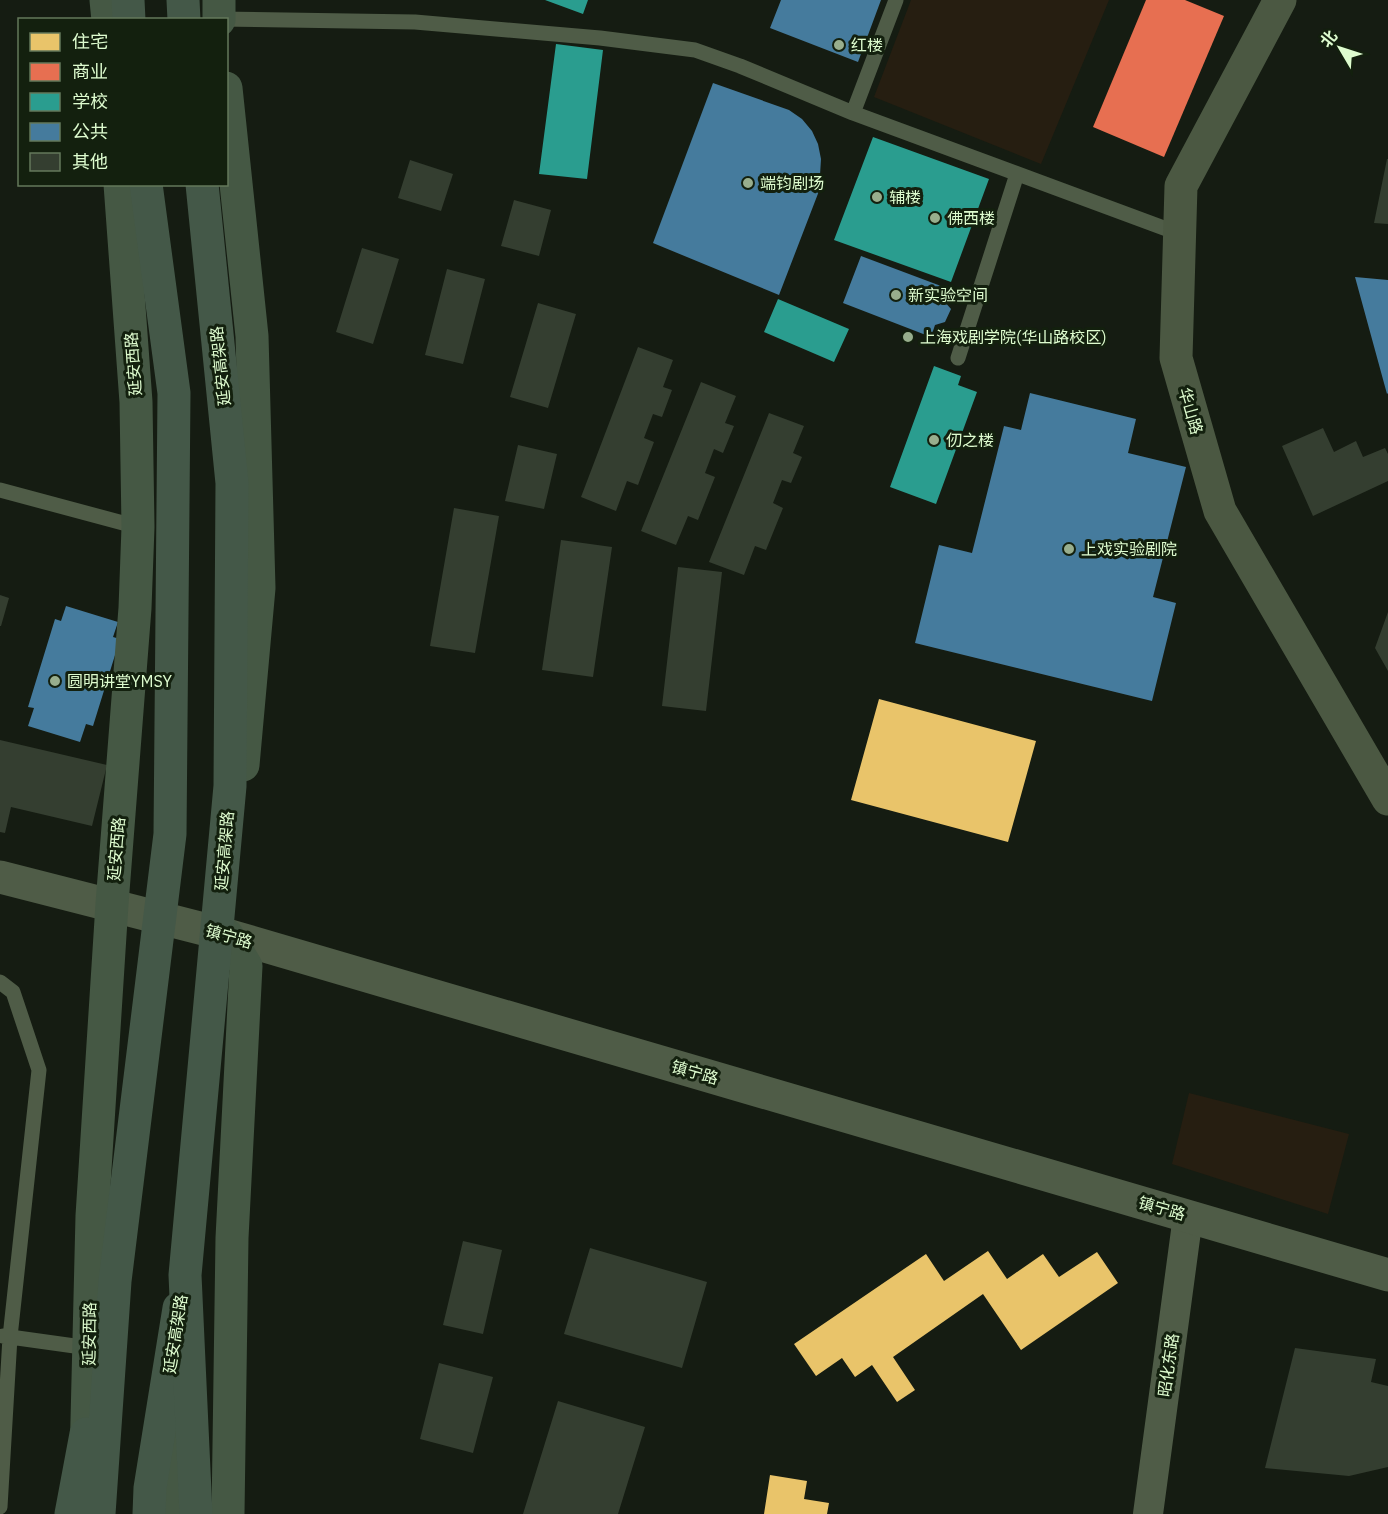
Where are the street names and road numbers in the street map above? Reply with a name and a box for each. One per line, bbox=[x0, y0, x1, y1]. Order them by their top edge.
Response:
street label: 延安高架路 bbox=[206, 325, 234, 407]
street label: 延安西路 bbox=[121, 331, 145, 397]
street label: 华山路 bbox=[1175, 385, 1207, 437]
street label: 延安高架路 bbox=[211, 810, 237, 892]
street label: 延安西路 bbox=[103, 816, 129, 882]
street label: 镇宁路 bbox=[203, 920, 255, 952]
street label: 镇宁路 bbox=[669, 1056, 721, 1088]
street label: 镇宁路 bbox=[1136, 1192, 1188, 1224]
street label: 延安高架路 bbox=[159, 1293, 191, 1375]
street label: 延安西路 bbox=[78, 1302, 100, 1366]
street label: 昭化东路 bbox=[1154, 1332, 1182, 1398]

